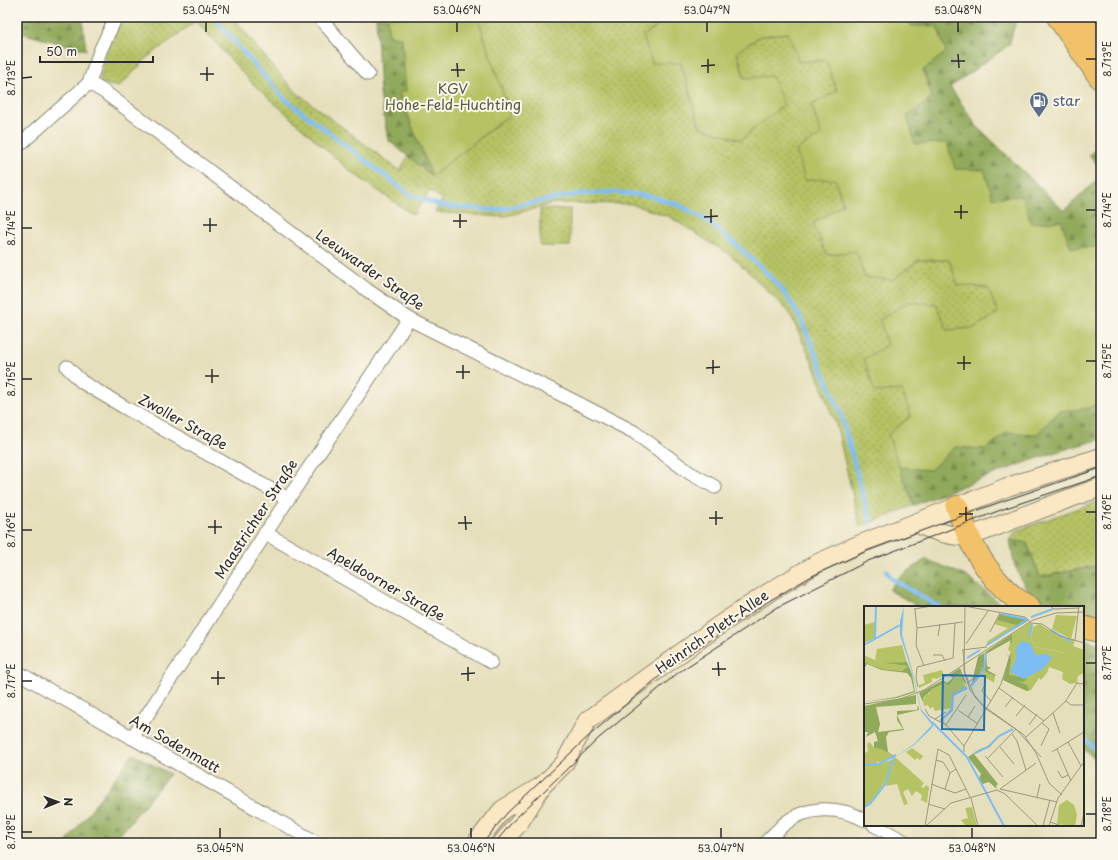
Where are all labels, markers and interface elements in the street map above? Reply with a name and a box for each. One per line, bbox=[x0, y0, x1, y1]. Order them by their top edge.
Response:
text: 53.045°N bbox=[182, 2, 230, 17]
text: 53.046°N bbox=[433, 2, 481, 17]
text: 53.047°N bbox=[684, 2, 731, 17]
text: 53.048°N bbox=[934, 2, 982, 17]
scale bar bbox=[40, 38, 153, 64]
text: 8.713°E bbox=[1099, 41, 1114, 77]
text: 50 m bbox=[46, 42, 77, 60]
text: 8.713°E bbox=[3, 60, 18, 96]
park label: KGV Hohe-Feld-Huchting bbox=[385, 78, 521, 115]
fuel station icon: star bbox=[1028, 90, 1050, 118]
place label: star bbox=[1053, 90, 1081, 111]
text: 8.714°E bbox=[1099, 192, 1114, 228]
text: 8.714°E bbox=[3, 210, 18, 246]
street label: Leeuwarder Straße bbox=[312, 224, 429, 315]
text: 8.715°E bbox=[1099, 343, 1114, 379]
text: 8.715°E bbox=[3, 361, 18, 397]
street label: Zwoller Straße bbox=[135, 388, 232, 455]
street label: Maastrichter Straße bbox=[209, 455, 302, 583]
text: 8.716°E bbox=[1099, 494, 1114, 530]
text: 8.716°E bbox=[3, 512, 18, 548]
street label: Apeldoorner Straße bbox=[324, 541, 449, 626]
street label: Heinrich-Plett-Allee bbox=[651, 584, 773, 679]
inset map bbox=[864, 606, 1084, 826]
text: 8.717°E bbox=[1099, 645, 1114, 681]
text: 8.717°E bbox=[3, 663, 18, 699]
street label: Am Sodenmatt bbox=[126, 709, 225, 778]
north arrow bbox=[38, 782, 78, 822]
text: 8.718°E bbox=[1099, 796, 1114, 832]
text: N bbox=[60, 797, 77, 807]
text: 8.718°E bbox=[3, 814, 18, 850]
text: 53.045°N bbox=[196, 840, 244, 855]
text: 53.046°N bbox=[447, 840, 495, 855]
text: 53.047°N bbox=[698, 840, 745, 855]
text: 53.048°N bbox=[948, 840, 996, 855]

